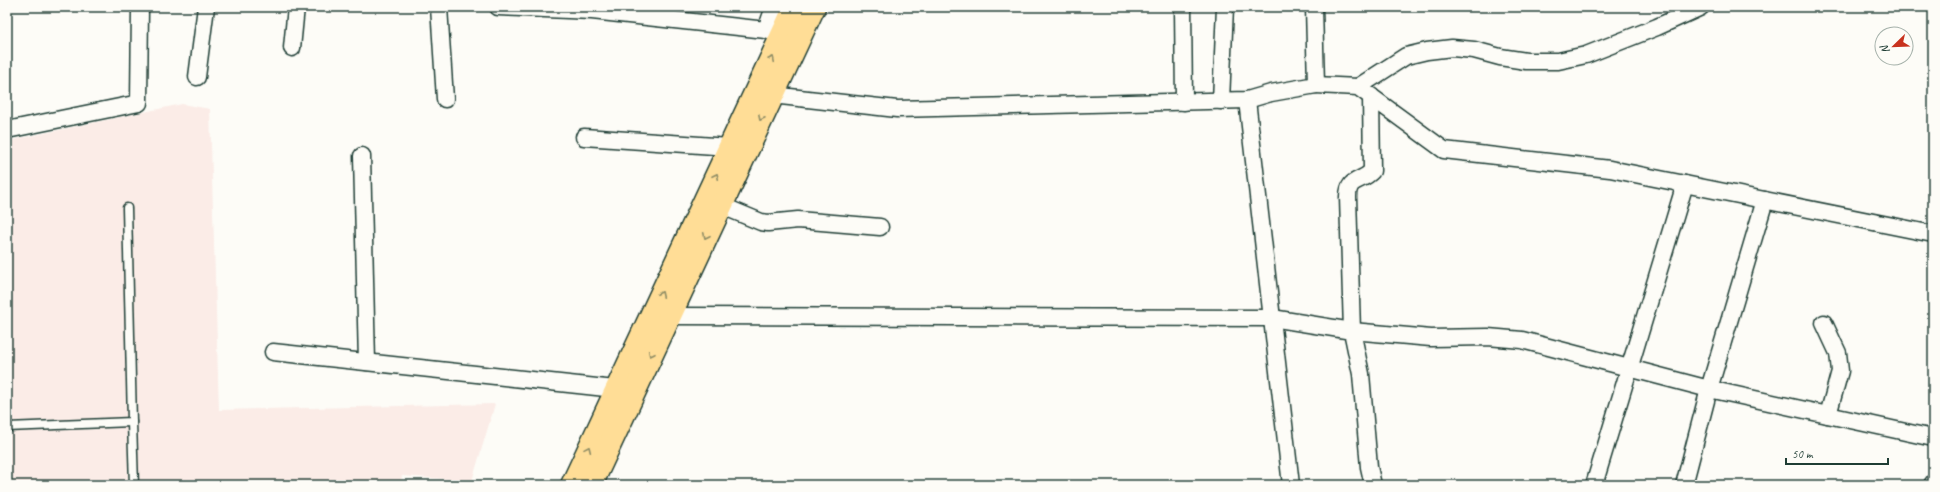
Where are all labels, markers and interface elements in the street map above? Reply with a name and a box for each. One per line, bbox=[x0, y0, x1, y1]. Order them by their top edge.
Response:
north arrow bbox=[1874, 26, 1914, 66]
text: N bbox=[1876, 42, 1893, 56]
one-way arrow bbox=[767, 55, 775, 63]
one-way arrow bbox=[758, 114, 766, 122]
one-way arrow bbox=[711, 173, 719, 180]
one-way arrow bbox=[703, 232, 711, 239]
one-way arrow bbox=[656, 291, 664, 298]
one-way arrow bbox=[648, 349, 656, 357]
scale bar bbox=[1786, 440, 1888, 466]
one-way arrow bbox=[583, 446, 591, 454]
text: 50 m bbox=[1792, 446, 1814, 462]

